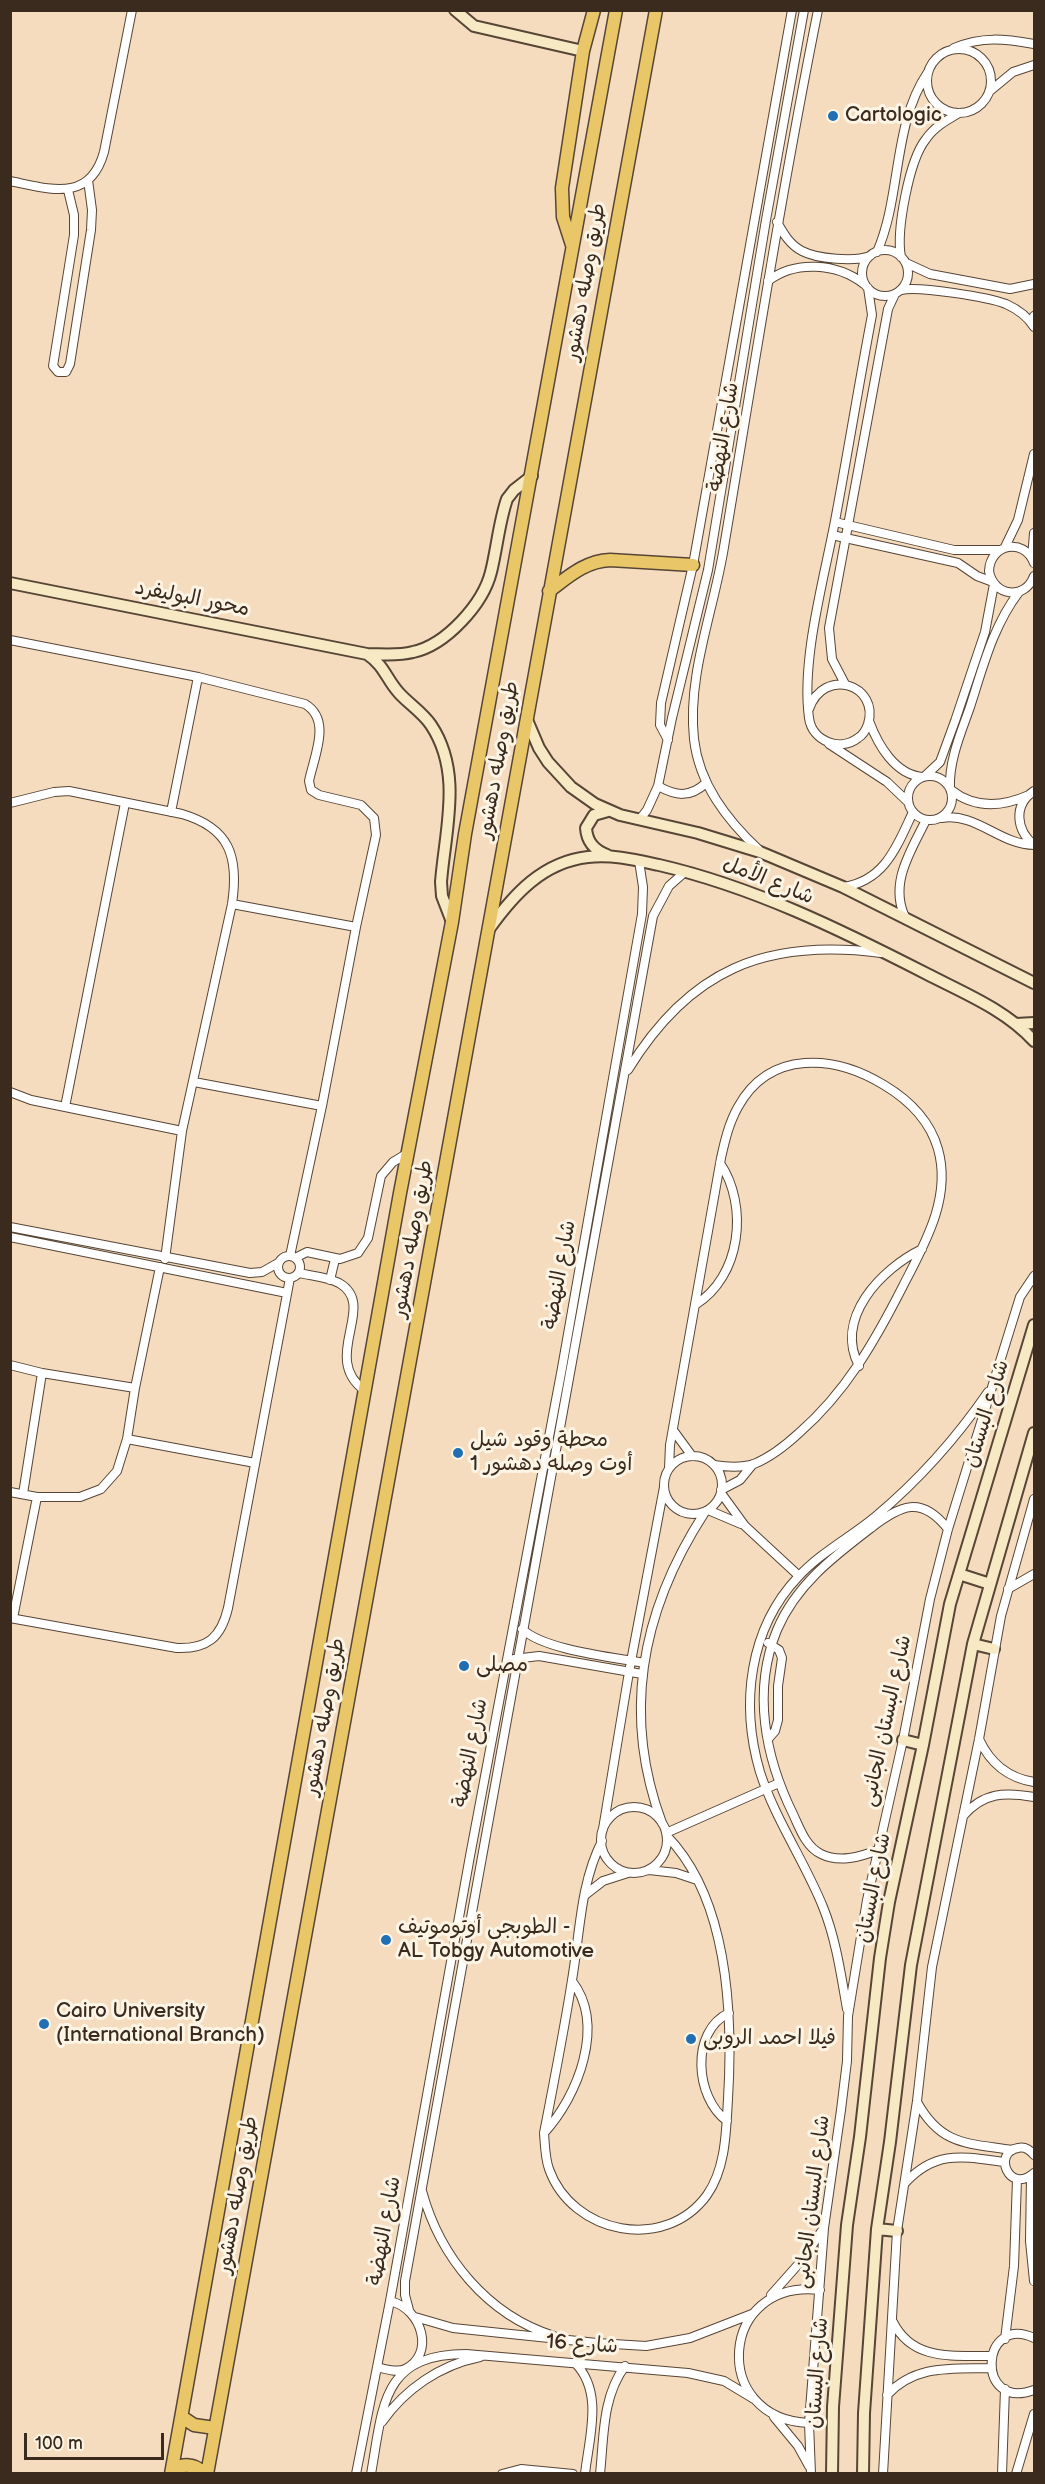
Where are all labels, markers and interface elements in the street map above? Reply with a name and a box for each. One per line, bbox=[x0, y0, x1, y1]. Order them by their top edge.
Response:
place label: Cartologic bbox=[845, 103, 942, 129]
marker: Cartologic bbox=[826, 109, 840, 123]
street label: طريق وصله دهشور bbox=[560, 201, 612, 363]
street label: شارع النهضة bbox=[703, 381, 745, 493]
street label: محور البوليفرد bbox=[132, 576, 252, 622]
street label: طريق وصله دهشور bbox=[473, 679, 525, 841]
street label: شارع الأمل bbox=[719, 851, 817, 911]
street label: طريق وصله دهشور bbox=[387, 1158, 439, 1320]
street label: شارع النهضة bbox=[538, 1219, 582, 1331]
street label: شارع البستان bbox=[959, 1357, 1015, 1471]
place label: محطة وقود شيل أوت وصله دهشور 1 bbox=[470, 1428, 632, 1478]
marker: محطة وقود شيل أوت وصله دهشور 1 bbox=[451, 1446, 465, 1460]
street label: شارع البستان الجانبى bbox=[857, 1633, 917, 1809]
street label: طريق وصله دهشور bbox=[299, 1636, 351, 1798]
place label: مصلى bbox=[476, 1653, 528, 1679]
marker: مصلى bbox=[457, 1659, 471, 1673]
street label: شارع النهضة bbox=[448, 1696, 494, 1810]
street label: شارع البستان bbox=[851, 1831, 897, 1945]
place label: الطوبجى أوتوموتيف - AL Tobgy Automotive bbox=[398, 1915, 594, 1965]
marker: الطوبجى أوتوموتيف - AL Tobgy Automotive bbox=[379, 1933, 393, 1947]
place label: Cairo University (International Branch) bbox=[56, 1999, 265, 2049]
marker: Cairo University (International Branch) bbox=[37, 2017, 51, 2031]
place label: فيلا احمد الروبى bbox=[703, 2026, 836, 2052]
marker: فيلا احمد الروبى bbox=[684, 2032, 698, 2046]
street label: طريق وصله دهشور bbox=[212, 2114, 264, 2276]
street label: شارع البستان الجانبى bbox=[790, 2114, 836, 2290]
street label: شارع النهضة bbox=[363, 2175, 407, 2287]
street label: شارع البستان bbox=[802, 2317, 834, 2429]
street label: شارع 16 bbox=[545, 2330, 619, 2360]
scale bar bbox=[27, 2421, 166, 2459]
text: 100 m bbox=[35, 2433, 83, 2454]

